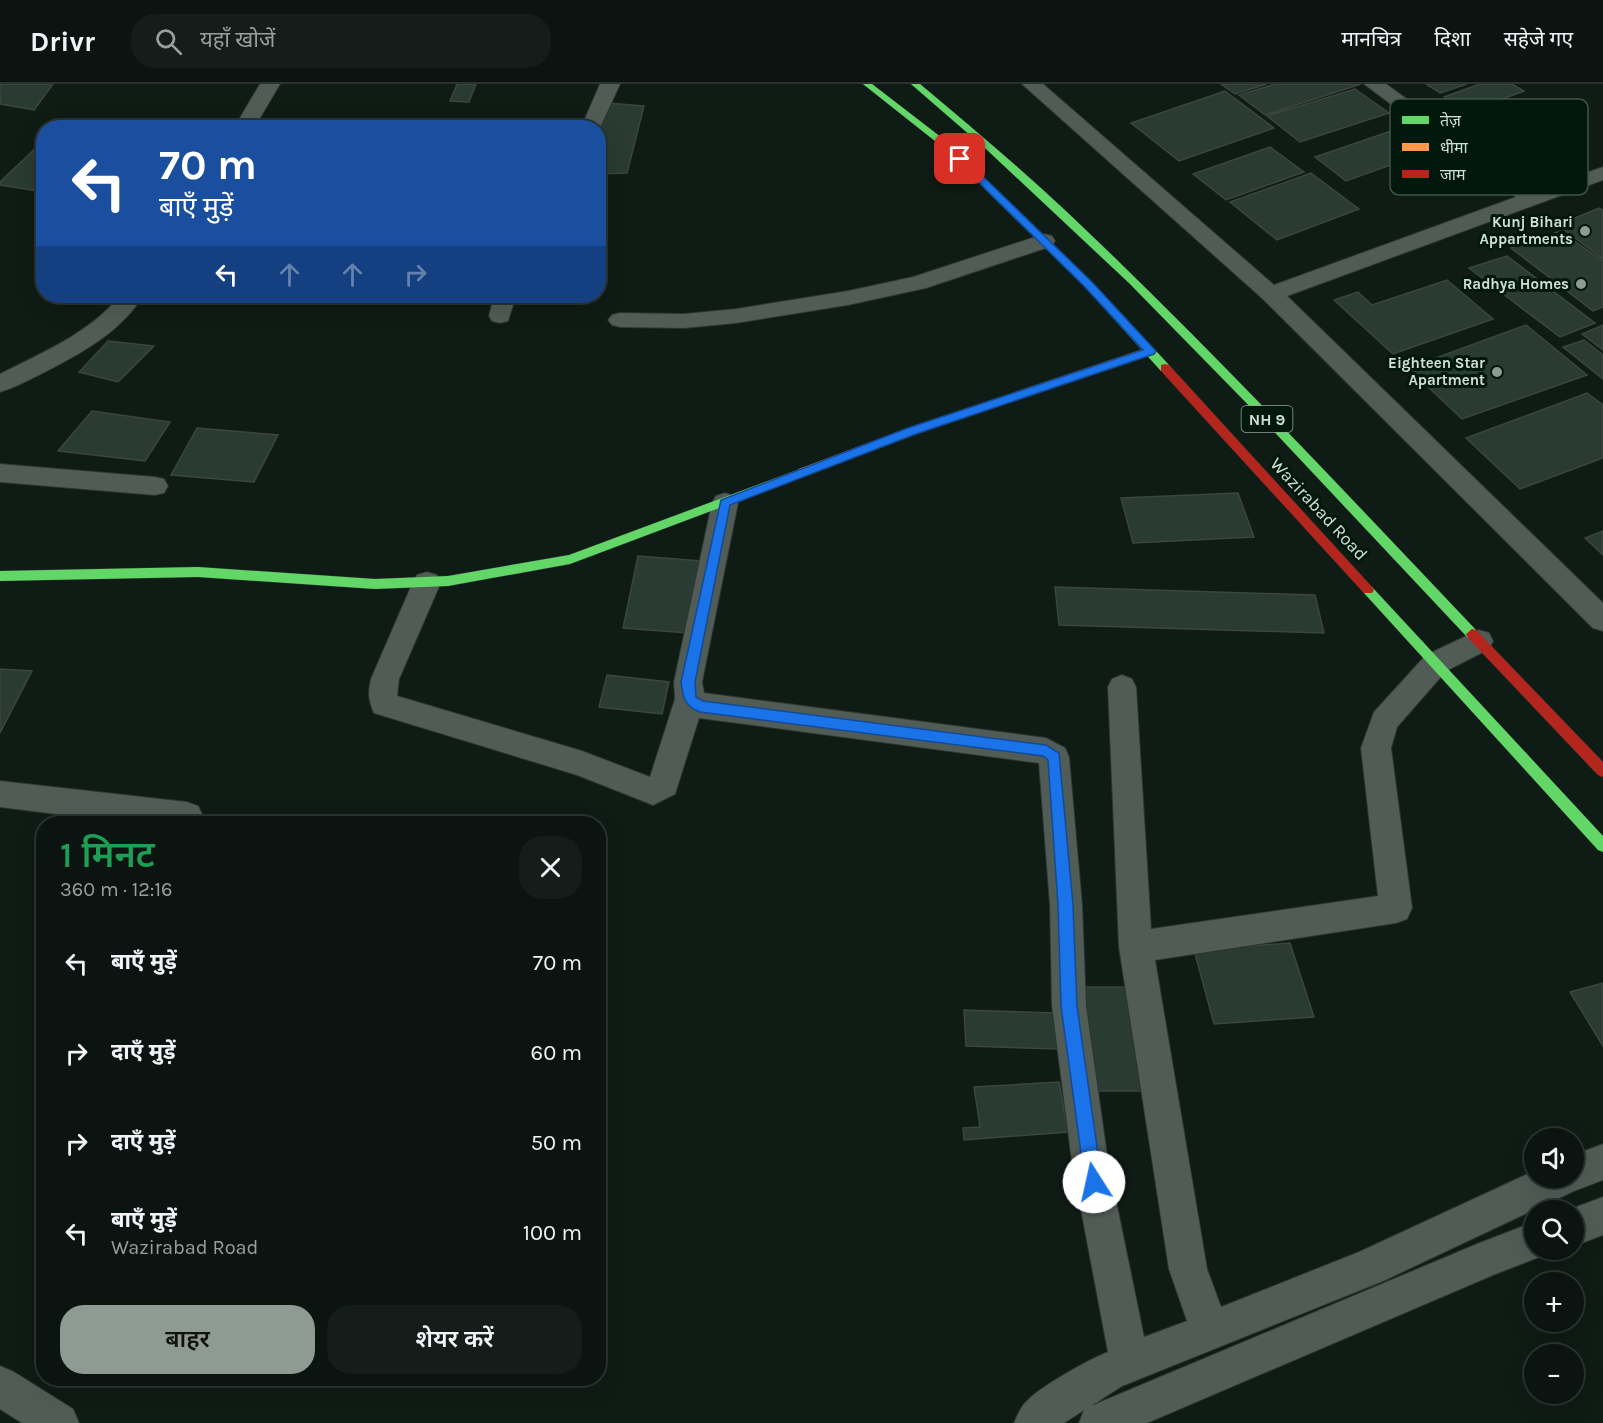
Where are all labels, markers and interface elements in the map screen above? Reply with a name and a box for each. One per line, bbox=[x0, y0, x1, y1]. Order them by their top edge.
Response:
search box bbox=[131, 14, 551, 68]
text: Drivr bbox=[30, 25, 95, 58]
icon: search bbox=[152, 25, 185, 58]
text: यहाँ खोजें bbox=[200, 27, 275, 53]
text: मानचित्र bbox=[1341, 27, 1401, 51]
text: दिशा bbox=[1434, 27, 1471, 51]
text: सहेजे गए bbox=[1504, 27, 1573, 51]
legend bbox=[1390, 99, 1588, 195]
text: तेज़ bbox=[1440, 111, 1462, 130]
pin bbox=[934, 133, 985, 184]
text: धीमा bbox=[1440, 138, 1469, 157]
text: 70 m bbox=[159, 140, 257, 190]
icon: arrive bbox=[943, 142, 976, 175]
icon: left bbox=[60, 144, 138, 222]
text: जाम bbox=[1440, 165, 1466, 184]
text: बाएँ मुड़ें bbox=[159, 191, 233, 223]
place label: Kunj Bihari Appartments bbox=[1479, 213, 1573, 248]
marker: Kunj Bihari Appartments bbox=[1578, 224, 1592, 238]
icon: left bbox=[210, 258, 243, 291]
icon: ahead bbox=[273, 258, 306, 291]
icon: ahead bbox=[336, 258, 369, 291]
icon: right bbox=[399, 258, 432, 291]
place label: Radhya Homes bbox=[1463, 275, 1569, 293]
marker: Radhya Homes bbox=[1574, 277, 1588, 291]
place label: Eighteen Star Apartment bbox=[1388, 354, 1485, 389]
marker: Eighteen Star Apartment bbox=[1490, 365, 1504, 379]
road number: NH 9 bbox=[1242, 406, 1292, 432]
street label: Wazirabad Road bbox=[1266, 453, 1372, 565]
text: 1 मिनट bbox=[60, 834, 155, 876]
button: close bbox=[519, 836, 582, 899]
text: 360 m · 12:16 bbox=[60, 878, 173, 901]
icon: left bbox=[60, 947, 93, 980]
text: बाएँ मुड़ें bbox=[111, 949, 177, 975]
text: 70 m bbox=[533, 950, 582, 976]
icon: right bbox=[60, 1037, 93, 1070]
text: दाएँ मुड़ें bbox=[111, 1039, 176, 1065]
text: 60 m bbox=[531, 1040, 582, 1066]
icon: right bbox=[60, 1127, 93, 1160]
map controls bbox=[1524, 1128, 1584, 1404]
button: sound bbox=[1524, 1128, 1584, 1188]
text: दाएँ मुड़ें bbox=[111, 1129, 176, 1155]
text: 50 m bbox=[531, 1130, 582, 1156]
position arrow bbox=[1062, 1150, 1126, 1214]
button: search bbox=[1524, 1200, 1584, 1260]
text: बाएँ मुड़ें bbox=[111, 1207, 177, 1233]
icon: left bbox=[60, 1217, 93, 1250]
text: 100 m bbox=[523, 1220, 582, 1246]
text: Wazirabad Road bbox=[111, 1236, 258, 1259]
button: + bbox=[1524, 1272, 1584, 1332]
button: बाहर bbox=[60, 1305, 315, 1374]
button: शेयर करें bbox=[327, 1305, 582, 1374]
button: − bbox=[1524, 1344, 1584, 1404]

